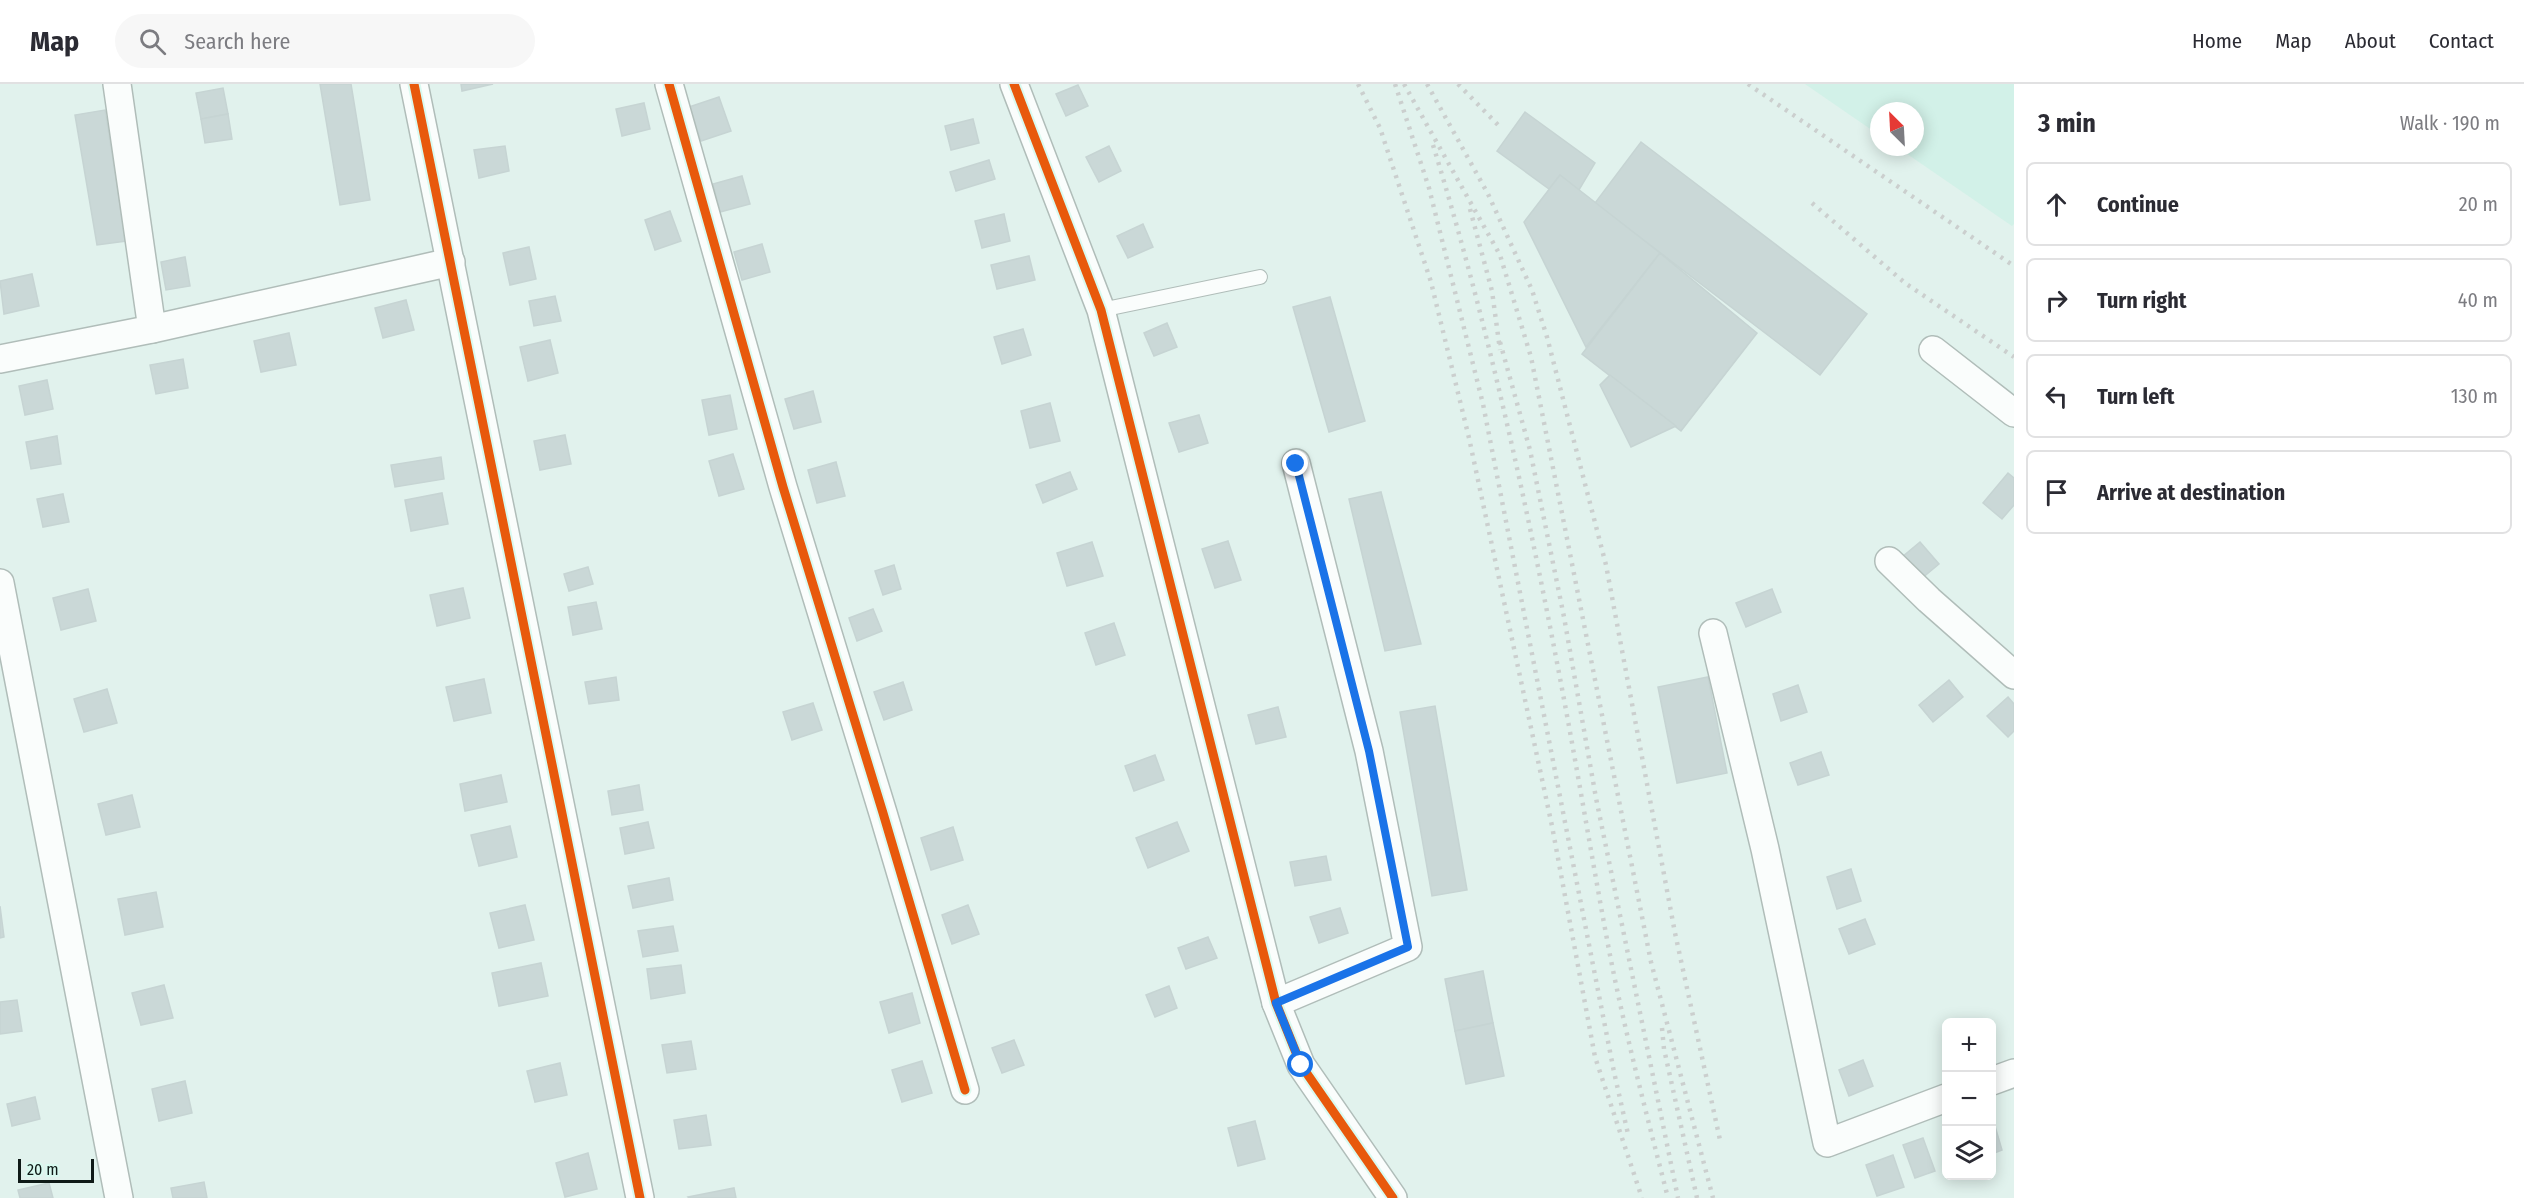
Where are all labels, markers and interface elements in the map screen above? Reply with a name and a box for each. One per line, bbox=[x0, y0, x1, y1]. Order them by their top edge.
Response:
search box bbox=[115, 14, 535, 68]
text: Map bbox=[30, 25, 79, 58]
icon: search bbox=[136, 25, 169, 58]
text: Search here bbox=[184, 28, 290, 55]
text: Home bbox=[2192, 28, 2242, 54]
text: Map bbox=[2275, 28, 2312, 54]
text: About bbox=[2345, 28, 2396, 54]
text: Contact bbox=[2429, 28, 2494, 54]
north arrow bbox=[1870, 102, 1924, 156]
text: 3 min bbox=[2038, 108, 2096, 139]
text: Walk · 190 m bbox=[2400, 111, 2500, 135]
icon: ahead bbox=[2040, 188, 2073, 221]
text: Continue bbox=[2097, 191, 2179, 218]
text: 20 m bbox=[2459, 192, 2498, 216]
icon: right bbox=[2040, 284, 2073, 317]
text: Turn right bbox=[2097, 287, 2186, 314]
text: 40 m bbox=[2458, 288, 2498, 312]
icon: left bbox=[2040, 380, 2073, 413]
text: Turn left bbox=[2097, 383, 2175, 410]
text: 130 m bbox=[2451, 384, 2498, 408]
route end bbox=[1282, 450, 1308, 476]
icon: arrive bbox=[2040, 476, 2073, 509]
text: Arrive at destination bbox=[2097, 479, 2285, 506]
map controls bbox=[1942, 1018, 1996, 1180]
button: + bbox=[1942, 1018, 1996, 1072]
route start bbox=[1287, 1051, 1313, 1077]
button: − bbox=[1942, 1072, 1996, 1126]
button: layers bbox=[1942, 1126, 1996, 1180]
scale bar bbox=[18, 1156, 94, 1184]
text: 20 m bbox=[27, 1160, 58, 1179]

